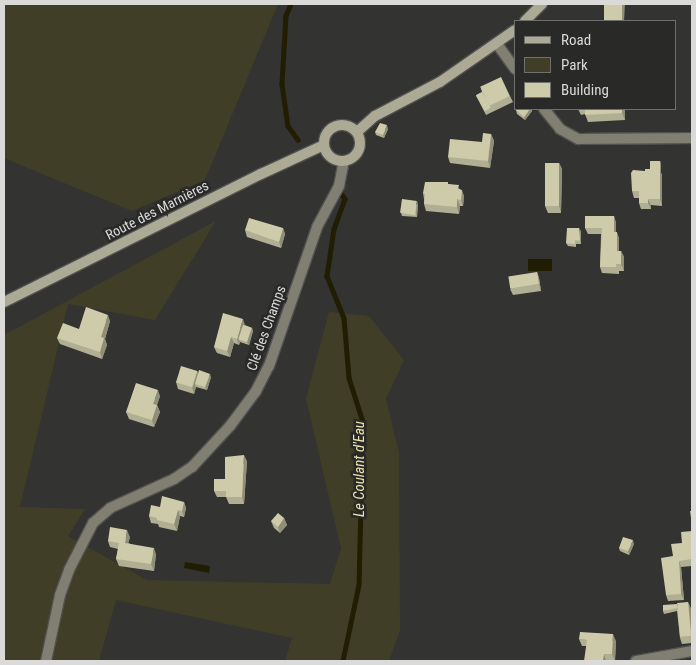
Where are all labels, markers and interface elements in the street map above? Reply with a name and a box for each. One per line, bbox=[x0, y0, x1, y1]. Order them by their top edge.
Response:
legend bbox=[514, 20, 676, 110]
text: Road bbox=[561, 31, 591, 49]
text: Park bbox=[561, 56, 588, 74]
text: Building bbox=[561, 81, 609, 99]
street label: Route des Marnières bbox=[103, 177, 211, 243]
street label: Clé des Champs bbox=[243, 283, 289, 373]
water label: Le Coulant d'Eau bbox=[351, 421, 369, 517]

